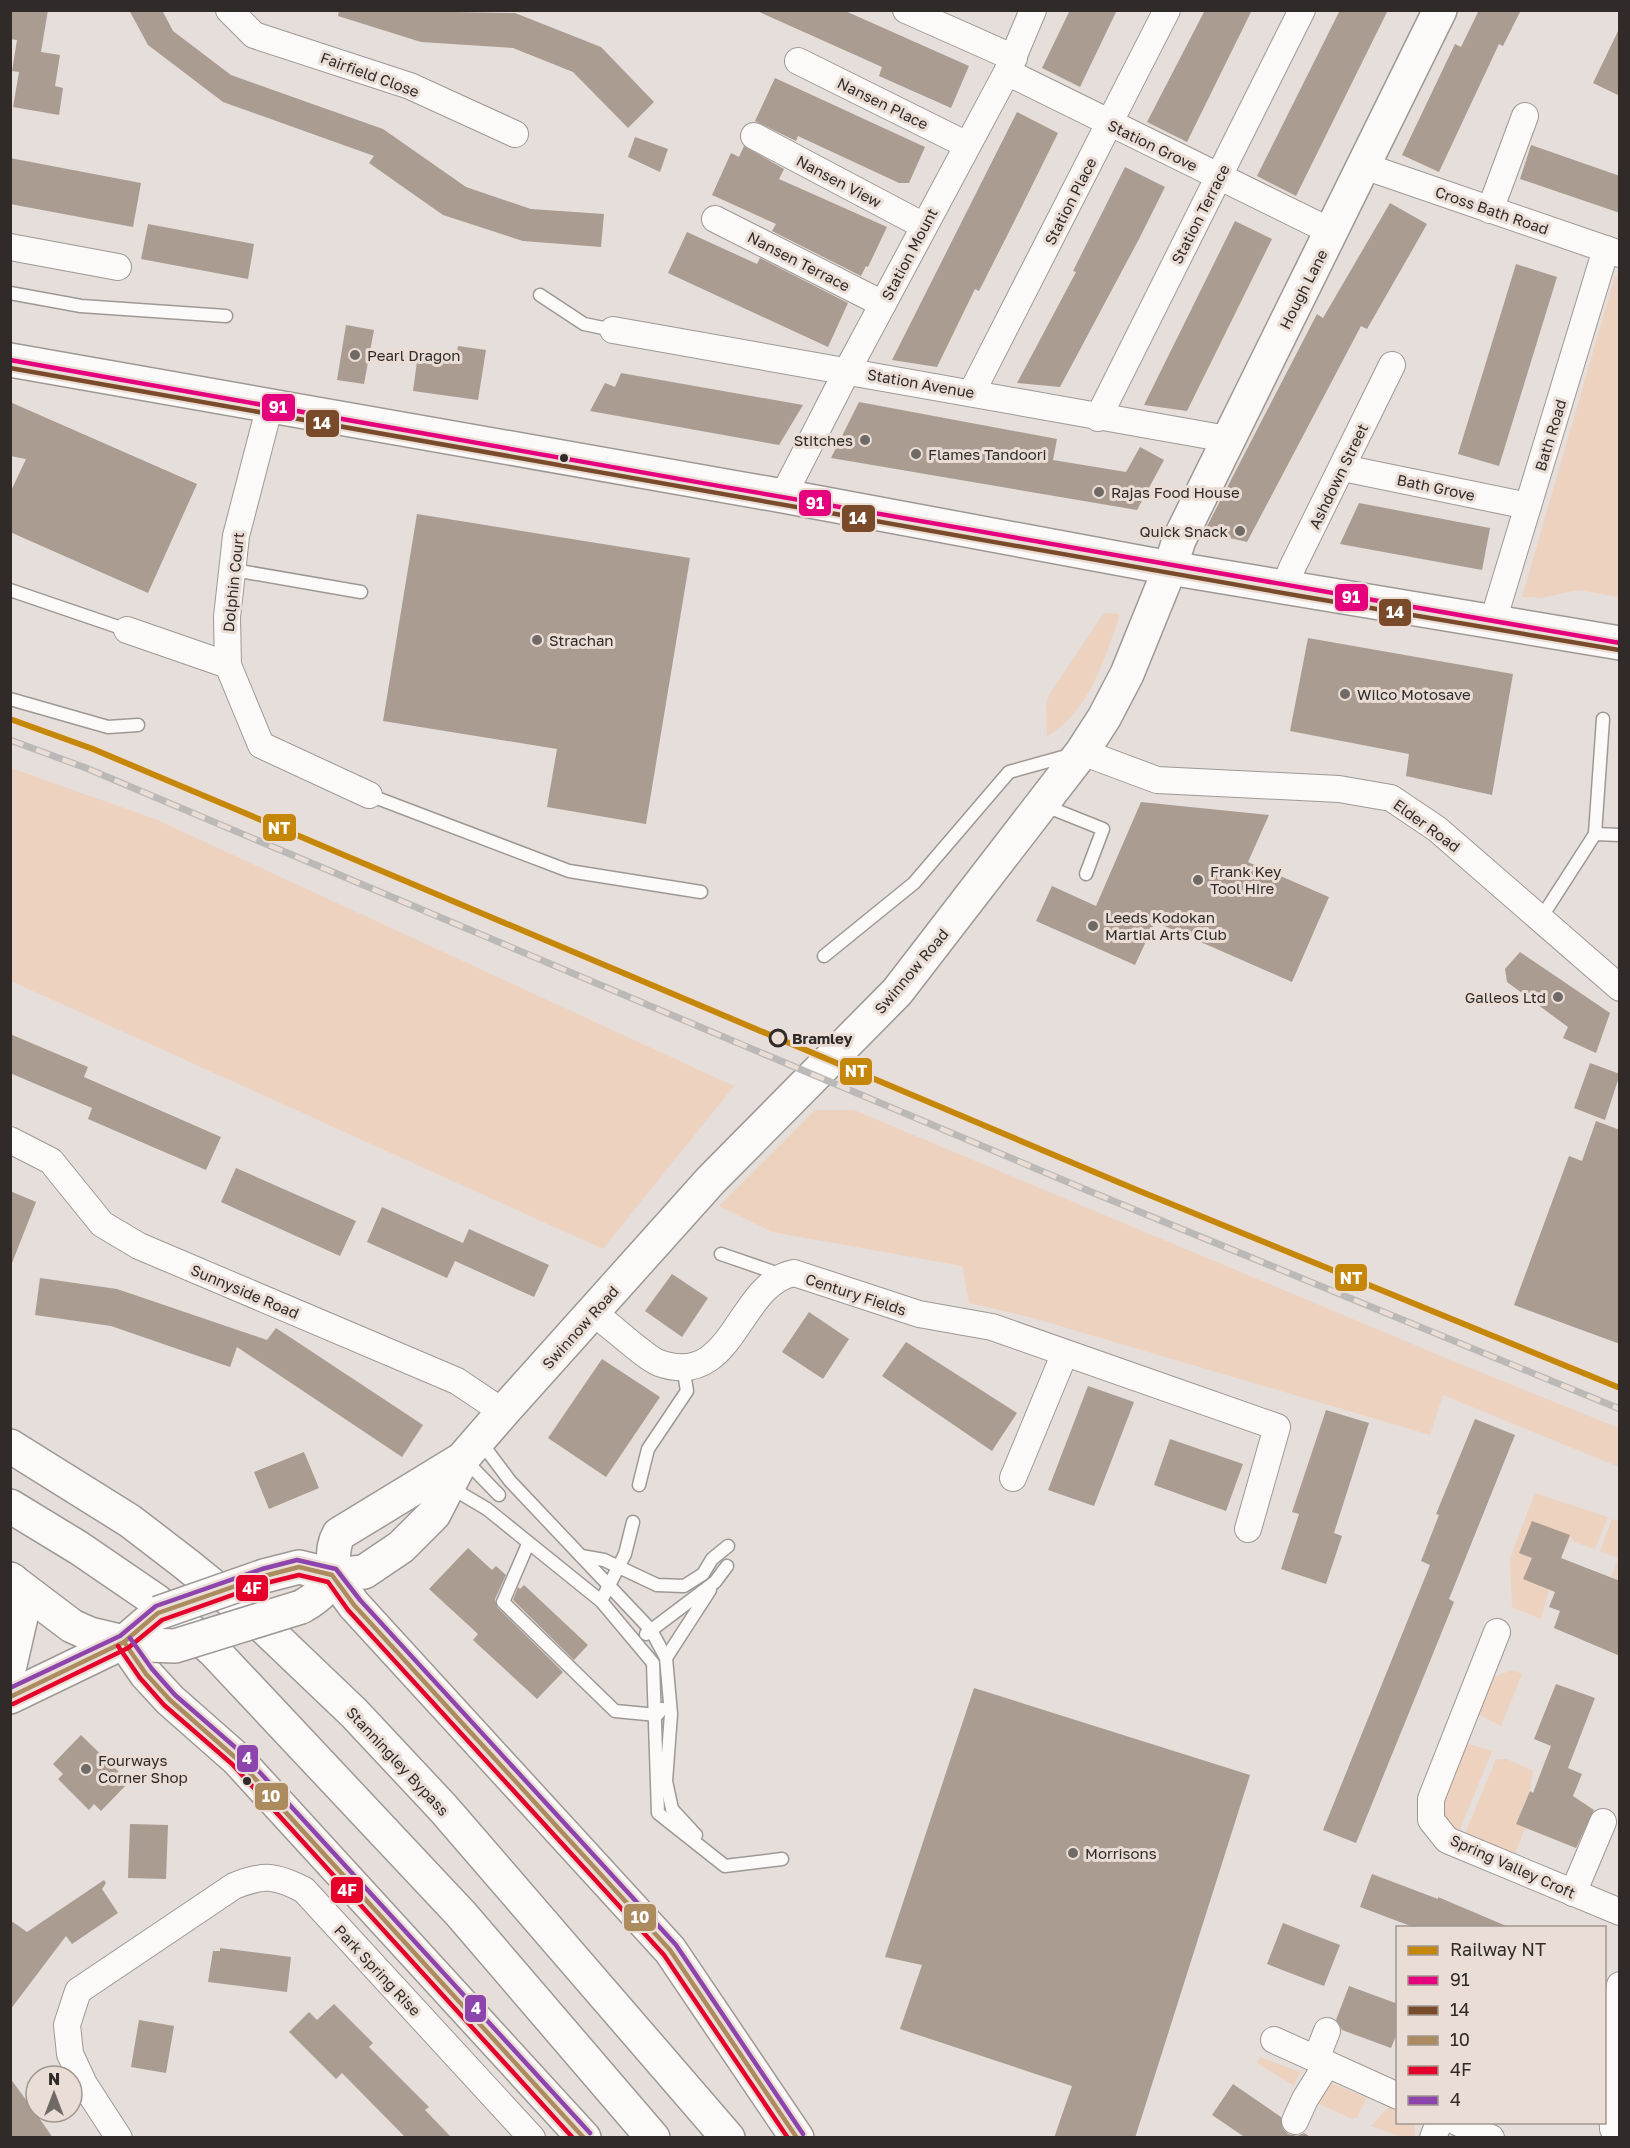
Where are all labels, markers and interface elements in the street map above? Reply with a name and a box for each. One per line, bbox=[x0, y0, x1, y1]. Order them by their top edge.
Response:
street label: Fairfield Close bbox=[318, 48, 422, 100]
street label: Nansen Place bbox=[835, 73, 932, 133]
street label: Station Grove bbox=[1105, 116, 1201, 175]
street label: Nansen View bbox=[793, 151, 885, 211]
street label: Station Place bbox=[1040, 154, 1100, 248]
street label: Station Terrace bbox=[1167, 161, 1233, 267]
street label: Cross Bath Road bbox=[1433, 182, 1551, 238]
street label: Station Mount bbox=[877, 205, 941, 303]
street label: Nansen Terrace bbox=[745, 227, 853, 295]
street label: Hough Lane bbox=[1275, 246, 1331, 332]
place label: Pearl Dragon bbox=[367, 346, 460, 364]
marker: Pearl Dragon bbox=[348, 348, 362, 362]
street label: Station Avenue bbox=[866, 365, 976, 401]
line badge: 91 bbox=[261, 393, 296, 422]
text: 91 bbox=[269, 397, 287, 417]
street label: Bath Road bbox=[1531, 397, 1569, 473]
line badge: 14 bbox=[305, 409, 340, 438]
text: 14 bbox=[313, 413, 331, 433]
street label: Ashdown Street bbox=[1305, 420, 1371, 532]
place label: Stitches bbox=[794, 431, 853, 449]
marker: Stitches bbox=[858, 433, 872, 447]
place label: Flames Tandoori bbox=[928, 445, 1047, 463]
marker: Flames Tandoori bbox=[909, 447, 923, 461]
unlabelled marker bbox=[558, 452, 570, 464]
street label: Bath Grove bbox=[1395, 470, 1477, 504]
place label: Rajas Food House bbox=[1111, 483, 1240, 501]
marker: Rajas Food House bbox=[1092, 485, 1106, 499]
line badge: 91 bbox=[798, 489, 832, 517]
text: 91 bbox=[806, 493, 824, 513]
line badge: 14 bbox=[841, 504, 876, 533]
text: 14 bbox=[849, 508, 867, 528]
place label: Quick Snack bbox=[1139, 522, 1229, 540]
marker: Quick Snack bbox=[1233, 524, 1247, 538]
street label: Dolphin Court bbox=[219, 531, 247, 633]
line badge: 91 bbox=[1334, 583, 1369, 612]
text: 91 bbox=[1342, 587, 1360, 607]
line badge: 14 bbox=[1378, 598, 1412, 627]
text: 14 bbox=[1386, 602, 1404, 622]
place label: Strachan bbox=[549, 631, 614, 649]
marker: Strachan bbox=[530, 633, 544, 647]
place label: Wilco Motosave bbox=[1357, 685, 1471, 703]
marker: Wilco Motosave bbox=[1338, 687, 1352, 701]
street label: Elder Road bbox=[1390, 795, 1464, 855]
line badge: NT bbox=[262, 813, 297, 842]
text: NT bbox=[268, 818, 291, 838]
place label: Frank Key Tool Hire bbox=[1210, 862, 1282, 897]
marker: Frank Key Tool Hire bbox=[1191, 873, 1205, 887]
place label: Leeds Kodokan Martial Arts Club bbox=[1105, 908, 1227, 943]
marker: Leeds Kodokan Martial Arts Club bbox=[1086, 919, 1100, 933]
street label: Swinnow Road bbox=[870, 925, 952, 1017]
place label: Galleos Ltd bbox=[1465, 988, 1546, 1006]
marker: Galleos Ltd bbox=[1551, 990, 1565, 1004]
marker: Bramley bbox=[769, 1029, 787, 1047]
place label: Bramley bbox=[792, 1029, 853, 1047]
line badge: NT bbox=[839, 1057, 873, 1086]
text: NT bbox=[845, 1061, 868, 1081]
street label: Sunnyside Road bbox=[188, 1260, 302, 1322]
line badge: NT bbox=[1334, 1263, 1368, 1292]
text: NT bbox=[1340, 1268, 1363, 1288]
street label: Century Fields bbox=[803, 1269, 909, 1319]
street label: Swinnow Road bbox=[538, 1282, 622, 1372]
line badge: 4F bbox=[235, 1574, 269, 1602]
text: 4F bbox=[242, 1578, 262, 1598]
street label: Stanningley Bypass bbox=[343, 1703, 453, 1819]
line badge: 4 bbox=[236, 1744, 259, 1773]
text: 4 bbox=[242, 1748, 252, 1768]
place label: Fourways Corner Shop bbox=[98, 1751, 188, 1786]
marker: Fourways Corner Shop bbox=[79, 1762, 93, 1776]
unlabelled marker bbox=[241, 1775, 253, 1787]
line badge: 10 bbox=[254, 1782, 289, 1811]
text: 10 bbox=[262, 1786, 280, 1806]
street label: Spring Valley Croft bbox=[1448, 1830, 1578, 1902]
place label: Morrisons bbox=[1085, 1844, 1157, 1862]
marker: Morrisons bbox=[1066, 1846, 1080, 1860]
line badge: 4F bbox=[330, 1876, 364, 1904]
text: 4F bbox=[337, 1880, 357, 1900]
line badge: 10 bbox=[623, 1903, 657, 1932]
text: 10 bbox=[631, 1907, 649, 1927]
street label: Park Spring Rise bbox=[331, 1921, 425, 2020]
legend bbox=[1396, 1926, 1606, 2124]
text: Railway NT bbox=[1450, 1938, 1546, 1960]
text: 91 bbox=[1450, 1968, 1470, 1990]
line badge: 4 bbox=[464, 1994, 487, 2023]
text: 4 bbox=[471, 1998, 481, 2018]
text: 14 bbox=[1450, 1998, 1470, 2020]
text: 10 bbox=[1450, 2028, 1470, 2050]
text: 4F bbox=[1450, 2058, 1472, 2080]
north arrow bbox=[24, 2064, 84, 2124]
text: N bbox=[48, 2069, 60, 2089]
text: 4 bbox=[1450, 2088, 1461, 2110]

